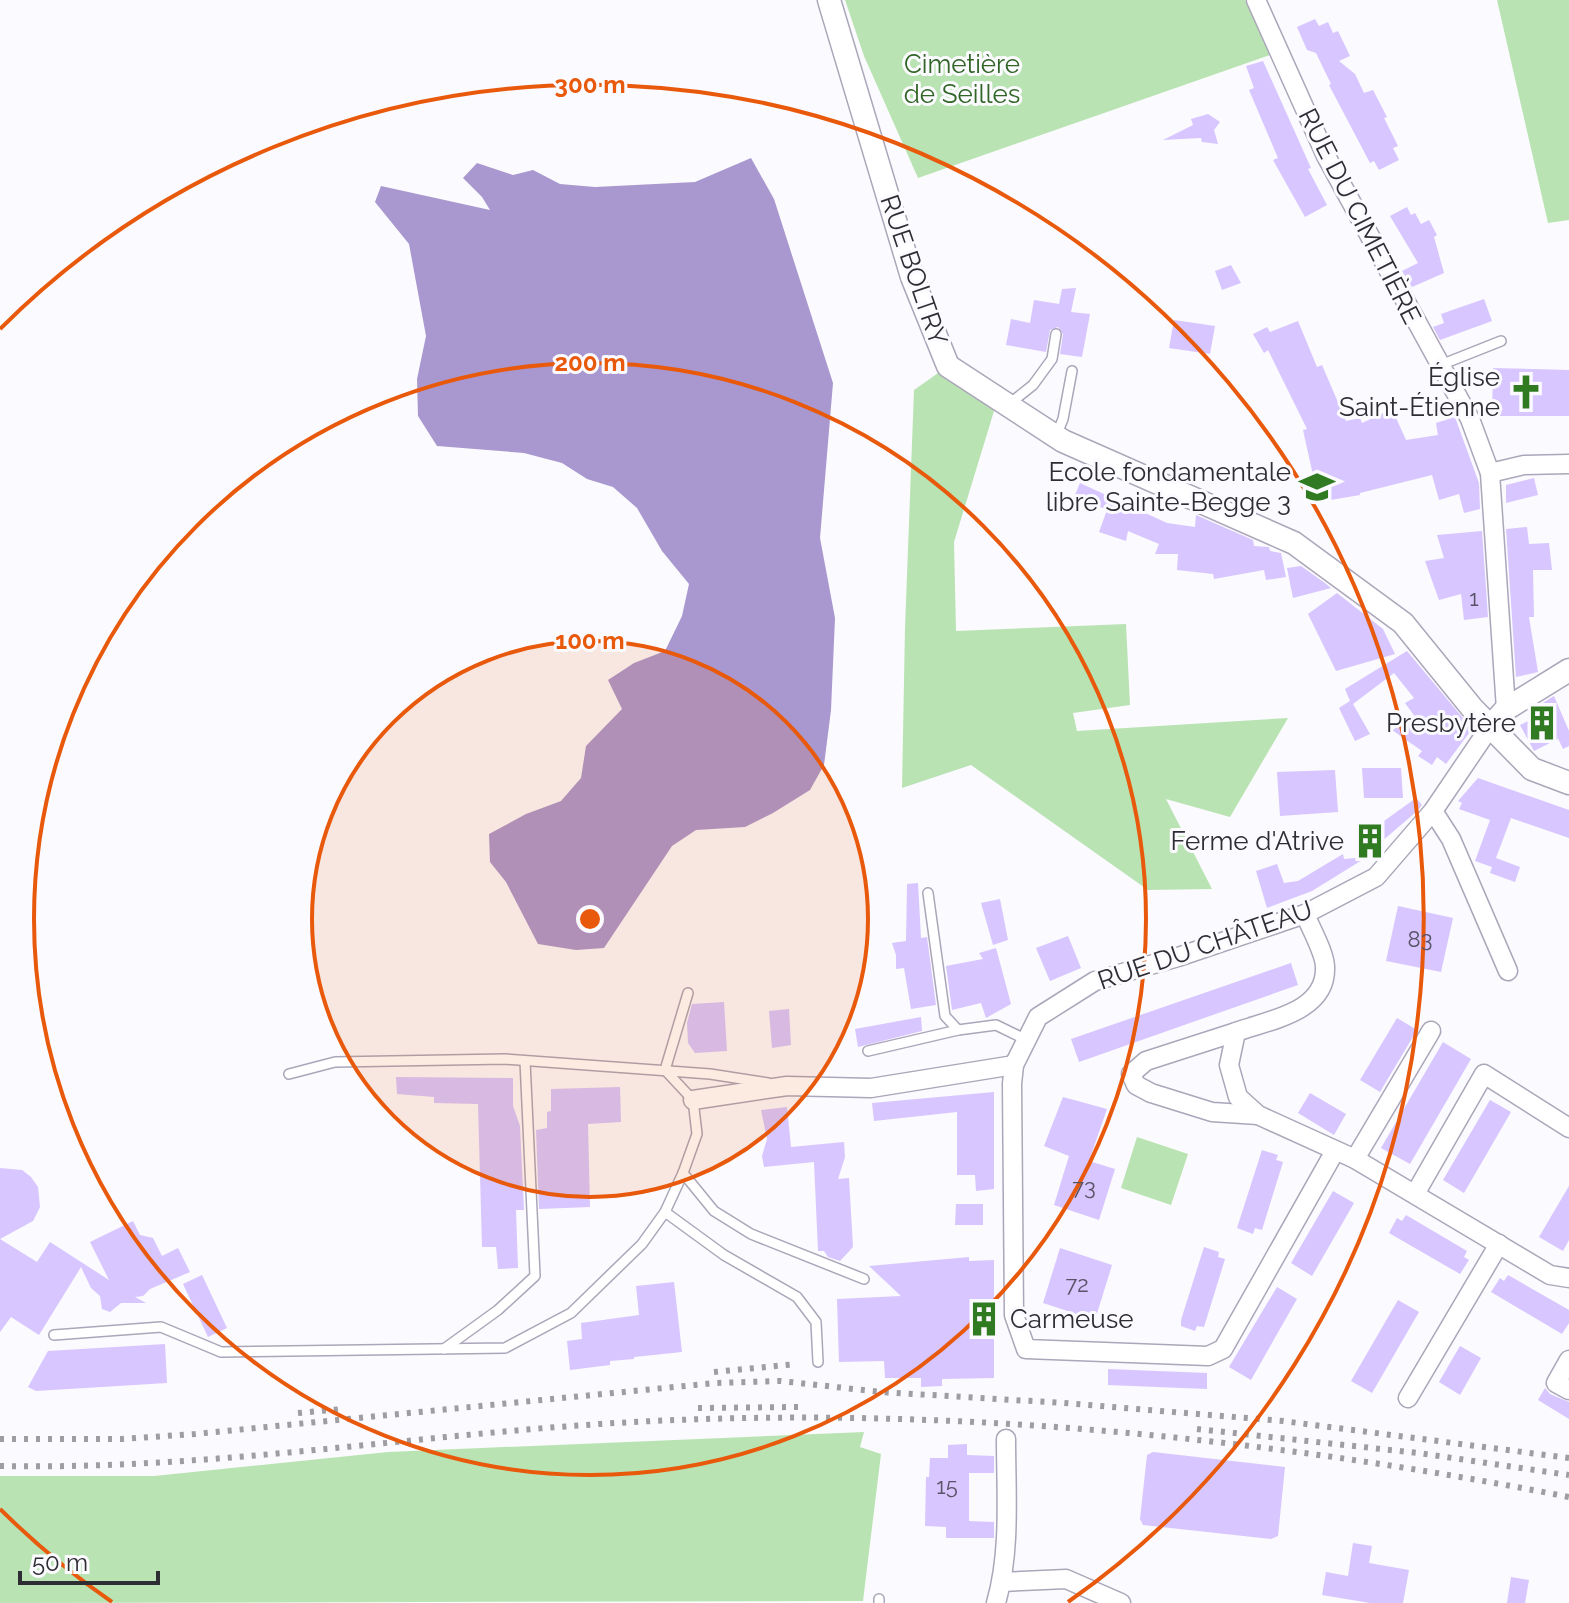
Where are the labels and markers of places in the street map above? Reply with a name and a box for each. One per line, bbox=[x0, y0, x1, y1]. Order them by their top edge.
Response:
place label: Église Saint-Étienne bbox=[1339, 362, 1500, 422]
church icon: Église Saint-Étienne bbox=[1507, 373, 1545, 411]
place label: Ecole fondamentale libre Sainte-Begge 3 bbox=[1046, 457, 1291, 517]
school or university icon: Ecole fondamentale libre Sainte-Begge 3 bbox=[1298, 468, 1336, 506]
building icon: Presbytère bbox=[1523, 704, 1561, 742]
place label: Presbytère bbox=[1386, 708, 1516, 738]
building icon: Ferme d'Atrive bbox=[1351, 822, 1389, 860]
place label: Ferme d'Atrive bbox=[1171, 826, 1344, 856]
centre of rings bbox=[576, 905, 604, 933]
building icon: Carmeuse bbox=[965, 1300, 1003, 1338]
place label: Carmeuse bbox=[1010, 1304, 1134, 1334]

